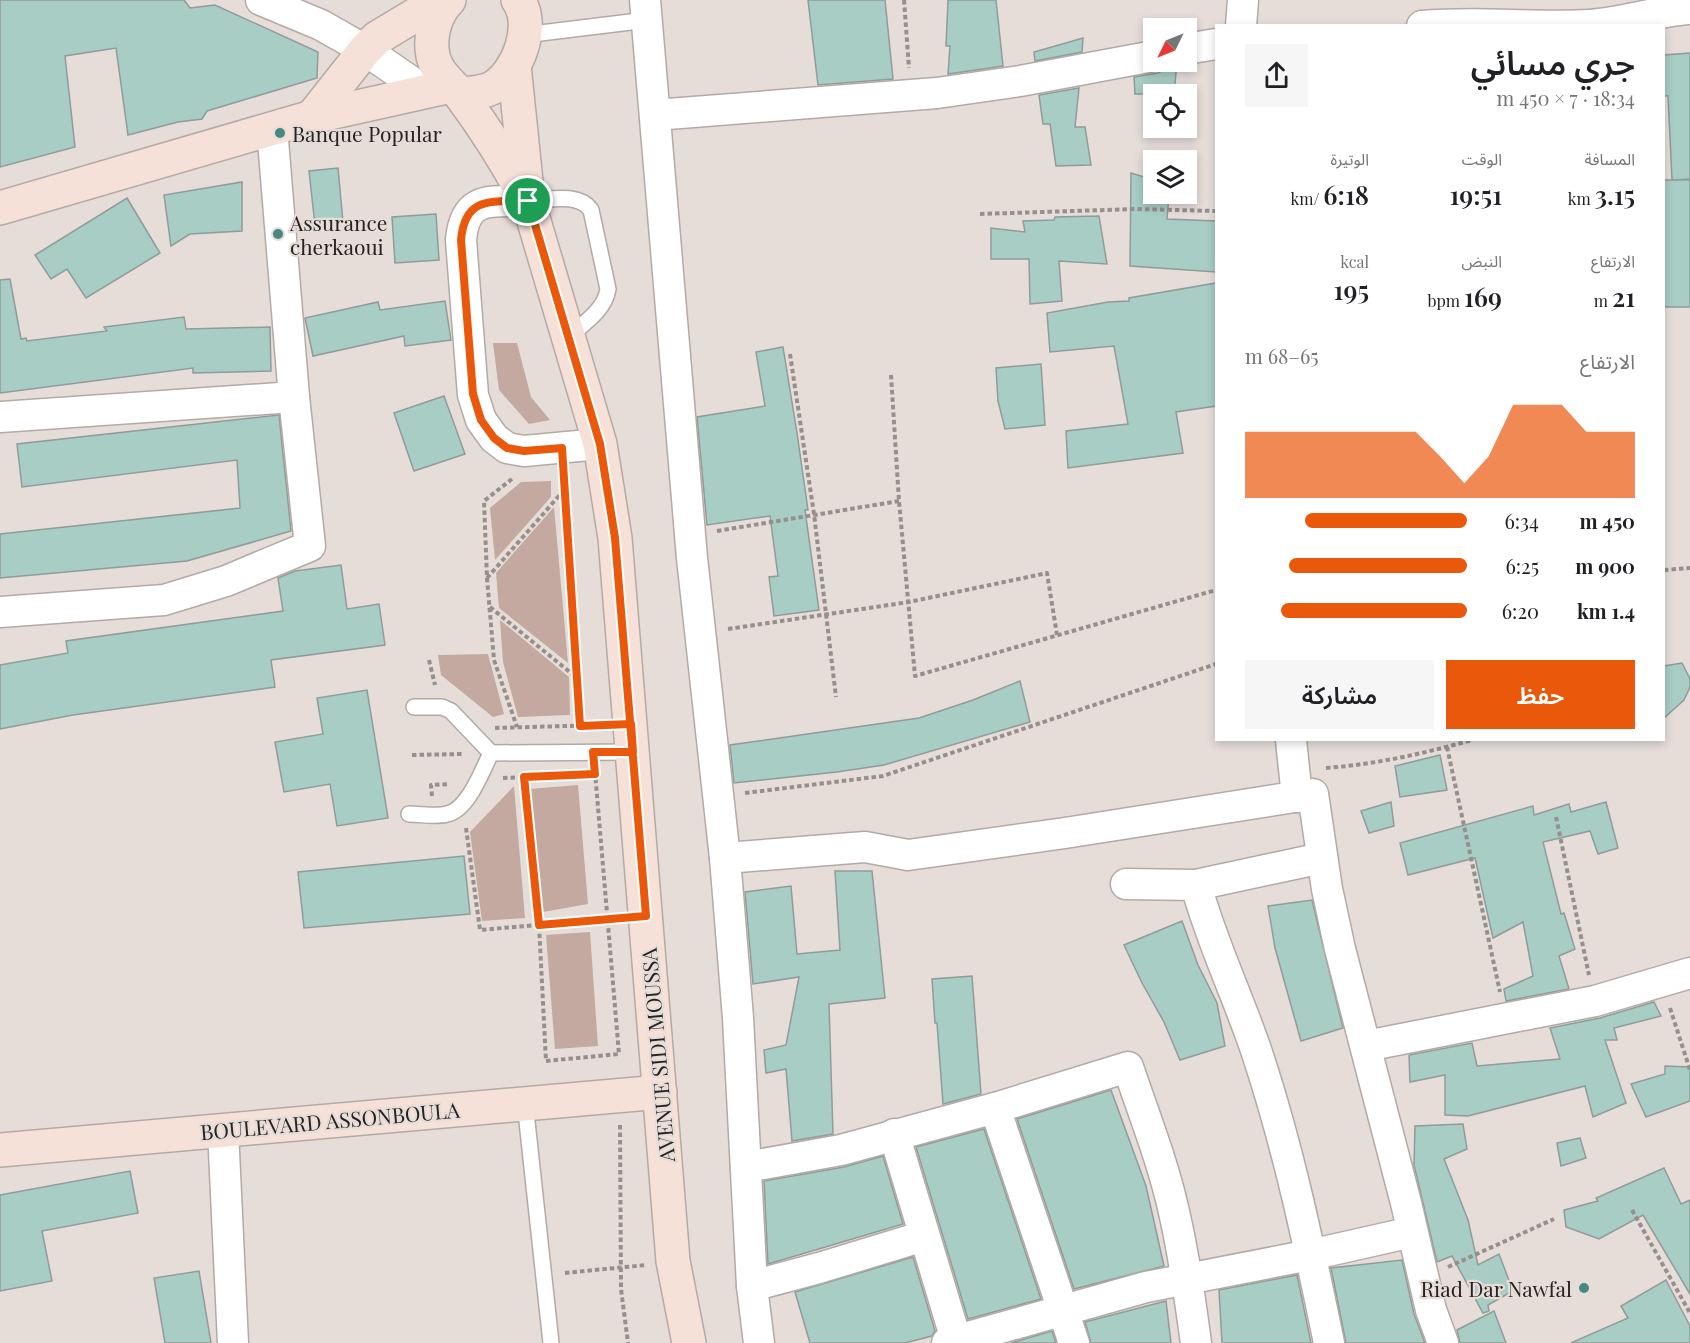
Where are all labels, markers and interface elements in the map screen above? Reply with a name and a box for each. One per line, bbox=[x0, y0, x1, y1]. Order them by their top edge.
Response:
north arrow bbox=[1143, 18, 1197, 72]
map controls bbox=[1143, 18, 1197, 204]
text: جري مسائي bbox=[1471, 39, 1635, 83]
button: share bbox=[1245, 44, 1308, 107]
button: locate bbox=[1143, 84, 1197, 138]
text: 18:34 · 7 × 450 m bbox=[1496, 84, 1635, 111]
place label: Banque Popular bbox=[292, 119, 442, 147]
marker: Banque Popular bbox=[273, 126, 287, 140]
text: الوتيرة bbox=[1331, 148, 1369, 169]
text: الوقت bbox=[1462, 148, 1502, 169]
text: المسافة bbox=[1585, 148, 1635, 169]
button: layers bbox=[1143, 150, 1197, 204]
pin bbox=[502, 175, 553, 226]
text: 6:18 bbox=[1323, 177, 1369, 212]
text: 19:51 bbox=[1449, 177, 1502, 212]
text: 3.15 bbox=[1595, 177, 1635, 212]
icon: arrive bbox=[511, 184, 544, 217]
text: /km bbox=[1290, 188, 1323, 209]
text: km bbox=[1568, 188, 1595, 209]
place label: Assurance cherkaoui bbox=[289, 208, 387, 260]
marker: Assurance cherkaoui bbox=[271, 227, 285, 241]
text: النبض bbox=[1461, 250, 1502, 271]
text: الارتفاع bbox=[1591, 250, 1635, 271]
text: kcal bbox=[1340, 251, 1369, 272]
text: 195 bbox=[1334, 272, 1369, 307]
text: 169 bbox=[1464, 279, 1502, 314]
text: 21 bbox=[1612, 279, 1635, 314]
text: bpm bbox=[1427, 290, 1464, 311]
text: m bbox=[1594, 290, 1612, 311]
text: 65–68 m bbox=[1245, 342, 1319, 369]
text: الارتفاع bbox=[1580, 347, 1635, 374]
text: 6:34 bbox=[1504, 507, 1539, 534]
text: 450 m bbox=[1580, 507, 1635, 534]
text: 6:25 bbox=[1505, 552, 1539, 579]
text: 900 m bbox=[1575, 552, 1635, 579]
text: 6:20 bbox=[1502, 597, 1539, 624]
text: 1.4 km bbox=[1577, 597, 1635, 624]
button: مشاركة bbox=[1245, 660, 1434, 729]
button: حفظ bbox=[1446, 660, 1635, 729]
street label: AVENUE SIDI MOUSSA bbox=[634, 946, 680, 1164]
street label: BOULEVARD ASSONBOULA bbox=[199, 1095, 462, 1145]
place label: Riad Dar Nawfal bbox=[1420, 1274, 1572, 1302]
marker: Riad Dar Nawfal bbox=[1577, 1281, 1591, 1295]

